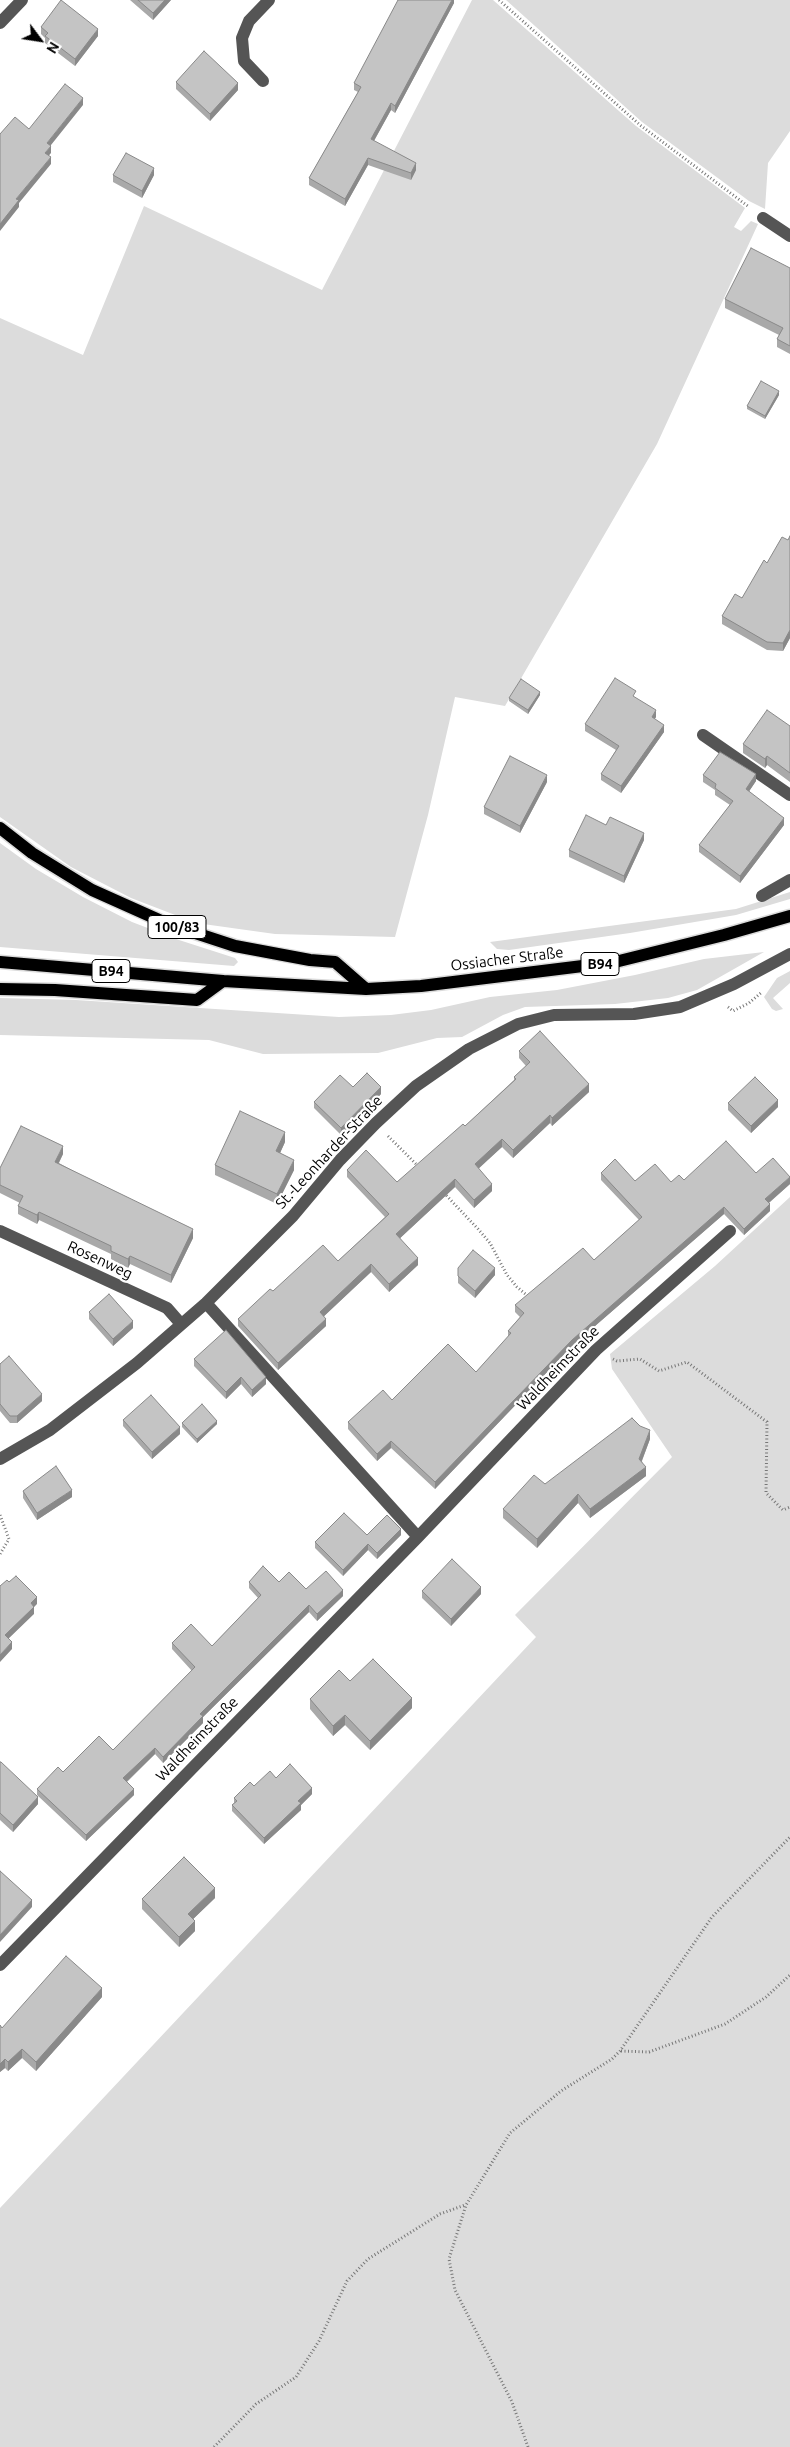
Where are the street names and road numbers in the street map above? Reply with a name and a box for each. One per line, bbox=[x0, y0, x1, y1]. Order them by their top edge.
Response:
road number: 100/83 bbox=[148, 916, 206, 939]
street label: Ossiacher Straße bbox=[450, 943, 564, 975]
road number: B94 bbox=[581, 952, 619, 976]
road number: B94 bbox=[92, 959, 130, 982]
street label: St.-Leonharder-Straße bbox=[272, 1092, 386, 1212]
street label: Rosenweg bbox=[64, 1237, 136, 1283]
street label: Waldheimstraße bbox=[513, 1322, 603, 1414]
street label: Waldheimstraße bbox=[152, 1693, 242, 1785]

